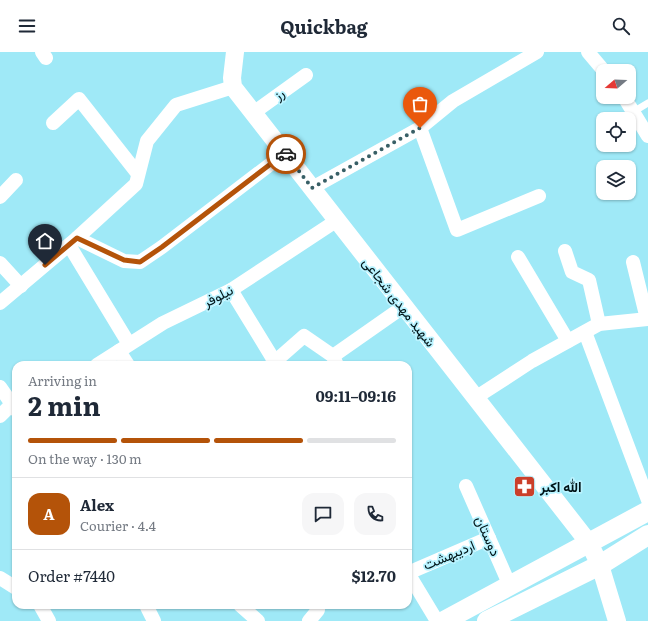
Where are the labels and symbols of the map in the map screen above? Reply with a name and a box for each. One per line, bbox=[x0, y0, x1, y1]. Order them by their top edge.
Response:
north arrow bbox=[596, 64, 636, 104]
street label: رز bbox=[268, 82, 288, 105]
pin bbox=[403, 87, 437, 128]
courier bbox=[266, 134, 306, 174]
pin bbox=[28, 224, 62, 265]
street label: شهید مهدی شجاعی bbox=[358, 252, 441, 350]
street label: نیلوفر bbox=[198, 279, 236, 312]
pharmacy icon: الله اکبر bbox=[512, 474, 538, 500]
place label: الله اکبر bbox=[539, 476, 582, 496]
street label: دوستان bbox=[471, 512, 507, 559]
street label: اردیبهشت bbox=[420, 534, 478, 574]

